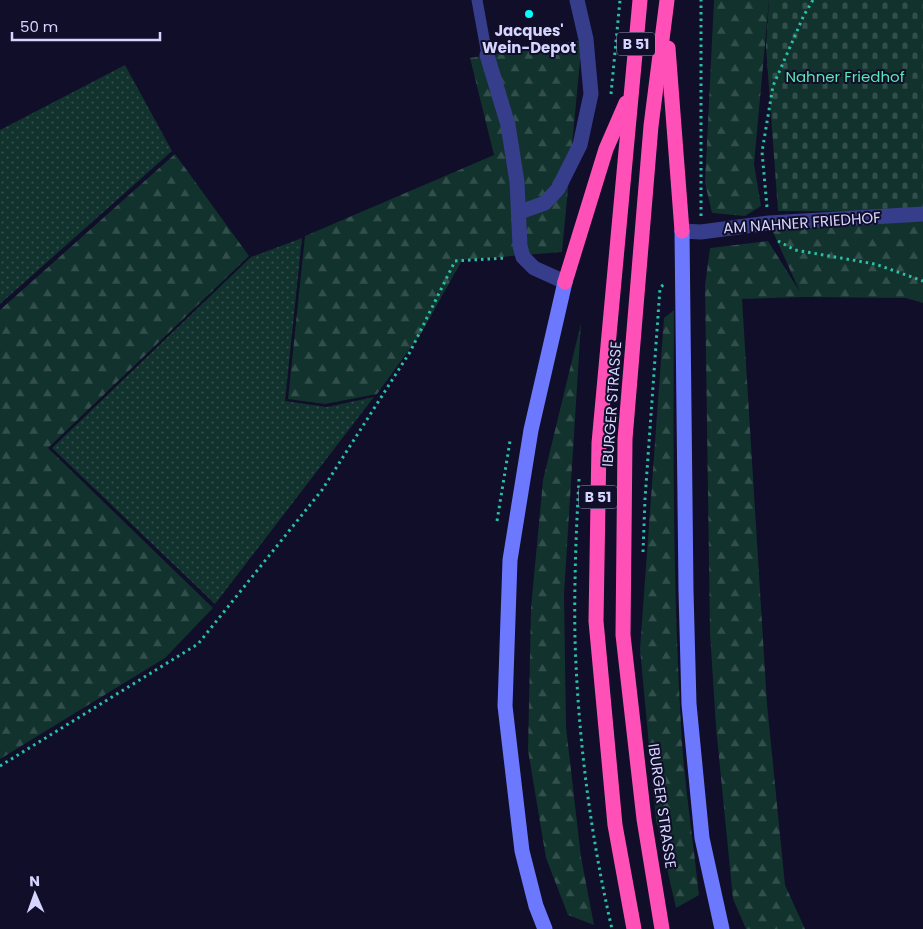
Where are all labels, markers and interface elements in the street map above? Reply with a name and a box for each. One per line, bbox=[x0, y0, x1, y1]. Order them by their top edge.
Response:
marker: Jacques' Wein-Depot bbox=[523, 8, 535, 20]
scale bar bbox=[12, 10, 160, 42]
text: 50 m bbox=[20, 16, 58, 37]
place label: Jacques' Wein-Depot bbox=[482, 20, 576, 58]
road number: B 51 bbox=[617, 33, 655, 56]
park label: Nahner Friedhof bbox=[785, 66, 905, 87]
street label: AM NAHNER FRIEDHOF bbox=[723, 206, 882, 238]
street label: IBURGER STRASSE bbox=[597, 340, 626, 468]
road number: B 51 bbox=[579, 486, 617, 508]
street label: IBURGER STRASSE bbox=[643, 742, 682, 870]
north arrow bbox=[10, 869, 60, 919]
text: N bbox=[29, 871, 40, 891]

